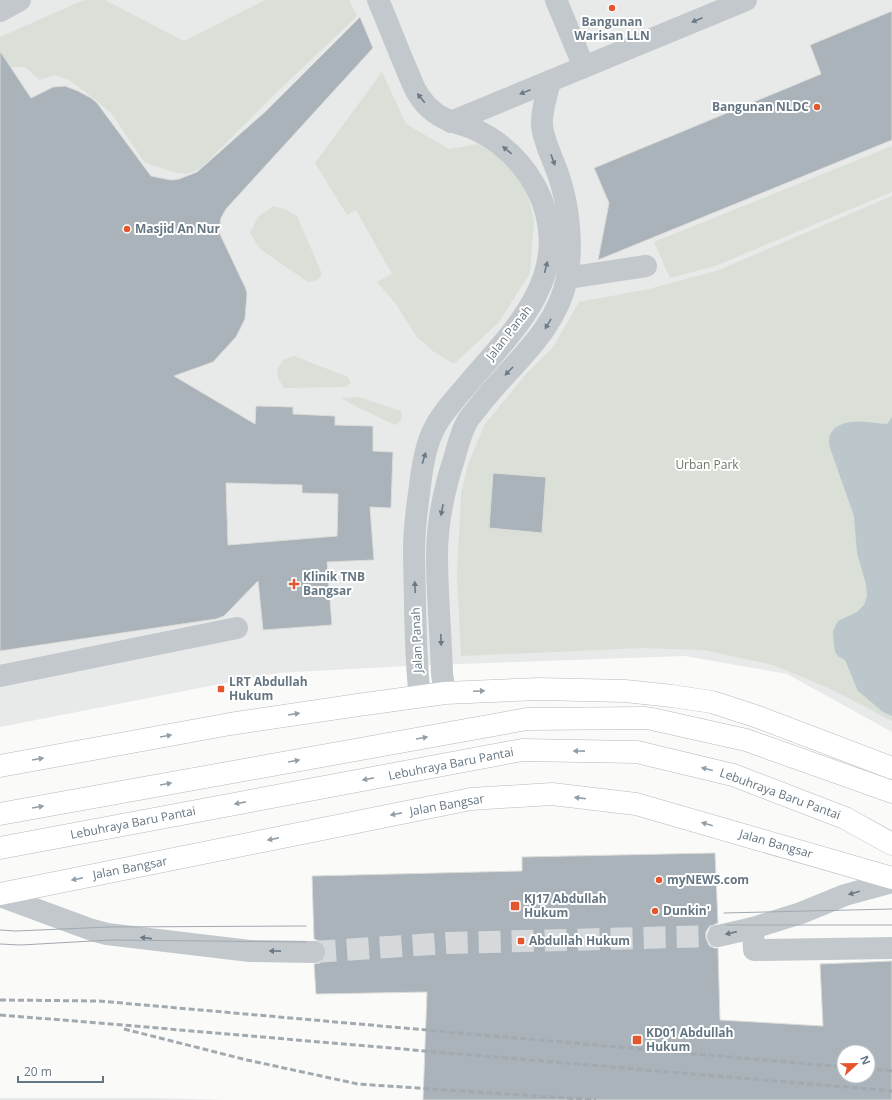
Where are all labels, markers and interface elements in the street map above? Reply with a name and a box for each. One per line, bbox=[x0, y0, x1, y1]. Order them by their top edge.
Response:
marker: Bangunan Warisan LLN bbox=[607, 3, 617, 13]
place label: Bangunan Warisan LLN bbox=[574, 13, 650, 44]
one-way arrow bbox=[690, 18, 702, 24]
one-way arrow bbox=[519, 89, 531, 95]
one-way arrow bbox=[417, 93, 426, 103]
place label: Bangunan NLDC bbox=[712, 98, 809, 115]
marker: Bangunan NLDC bbox=[812, 102, 822, 112]
one-way arrow bbox=[501, 146, 512, 154]
one-way arrow bbox=[550, 154, 556, 166]
place label: Masjid An Nur bbox=[135, 220, 220, 237]
marker: Masjid An Nur bbox=[122, 224, 132, 234]
one-way arrow bbox=[544, 261, 550, 273]
street label: Jalan Panah bbox=[481, 302, 535, 364]
one-way arrow bbox=[544, 319, 551, 330]
one-way arrow bbox=[504, 366, 513, 376]
one-way arrow bbox=[421, 452, 427, 464]
park label: Urban Park bbox=[675, 456, 739, 473]
one-way arrow bbox=[438, 504, 444, 516]
place label: Klinik TNB Bangsar bbox=[303, 568, 365, 599]
marker: Klinik TNB Bangsar bbox=[288, 578, 300, 590]
one-way arrow bbox=[412, 580, 418, 593]
street label: Jalan Panah bbox=[407, 607, 426, 674]
one-way arrow bbox=[438, 634, 444, 647]
place label: LRT Abdullah Hukum bbox=[229, 673, 308, 704]
marker: LRT Abdullah Hukum bbox=[216, 684, 226, 694]
one-way arrow bbox=[473, 688, 485, 695]
one-way arrow bbox=[288, 711, 301, 717]
one-way arrow bbox=[160, 733, 172, 739]
one-way arrow bbox=[416, 735, 428, 741]
street label: Lebuhraya Baru Pantai bbox=[387, 743, 515, 784]
one-way arrow bbox=[572, 748, 585, 754]
one-way arrow bbox=[32, 756, 44, 762]
one-way arrow bbox=[288, 758, 300, 764]
street label: Lebuhraya Baru Pantai bbox=[717, 764, 843, 823]
one-way arrow bbox=[701, 765, 713, 771]
one-way arrow bbox=[362, 776, 374, 782]
one-way arrow bbox=[160, 781, 172, 787]
street label: Jalan Bangsar bbox=[407, 790, 486, 820]
one-way arrow bbox=[574, 794, 586, 801]
one-way arrow bbox=[234, 800, 246, 806]
street label: Lebuhraya Baru Pantai bbox=[69, 802, 197, 843]
one-way arrow bbox=[32, 804, 44, 810]
one-way arrow bbox=[390, 812, 402, 818]
one-way arrow bbox=[701, 821, 713, 827]
street label: Jalan Bangsar bbox=[736, 825, 815, 862]
one-way arrow bbox=[267, 836, 279, 842]
street label: Jalan Bangsar bbox=[90, 852, 169, 883]
place label: myNEWS.com bbox=[667, 871, 749, 888]
marker: myNEWS.com bbox=[654, 875, 664, 885]
one-way arrow bbox=[71, 876, 83, 882]
place label: KJ17 Abdullah Hukum bbox=[524, 890, 607, 921]
one-way arrow bbox=[848, 890, 860, 896]
marker: KJ17 Abdullah Hukum bbox=[509, 900, 521, 912]
place label: Dunkin' bbox=[663, 902, 710, 919]
marker: Dunkin' bbox=[650, 906, 660, 916]
one-way arrow bbox=[725, 930, 737, 936]
place label: Abdullah Hukum bbox=[529, 932, 630, 949]
one-way arrow bbox=[140, 935, 152, 941]
marker: Abdullah Hukum bbox=[516, 936, 526, 946]
one-way arrow bbox=[269, 948, 281, 955]
place label: KD01 Abdullah Hukum bbox=[646, 1024, 734, 1055]
marker: KD01 Abdullah Hukum bbox=[631, 1034, 643, 1046]
north arrow bbox=[836, 1044, 876, 1084]
text: N bbox=[857, 1053, 874, 1067]
scale bar bbox=[18, 1058, 103, 1084]
text: 20 m bbox=[24, 1063, 52, 1080]

